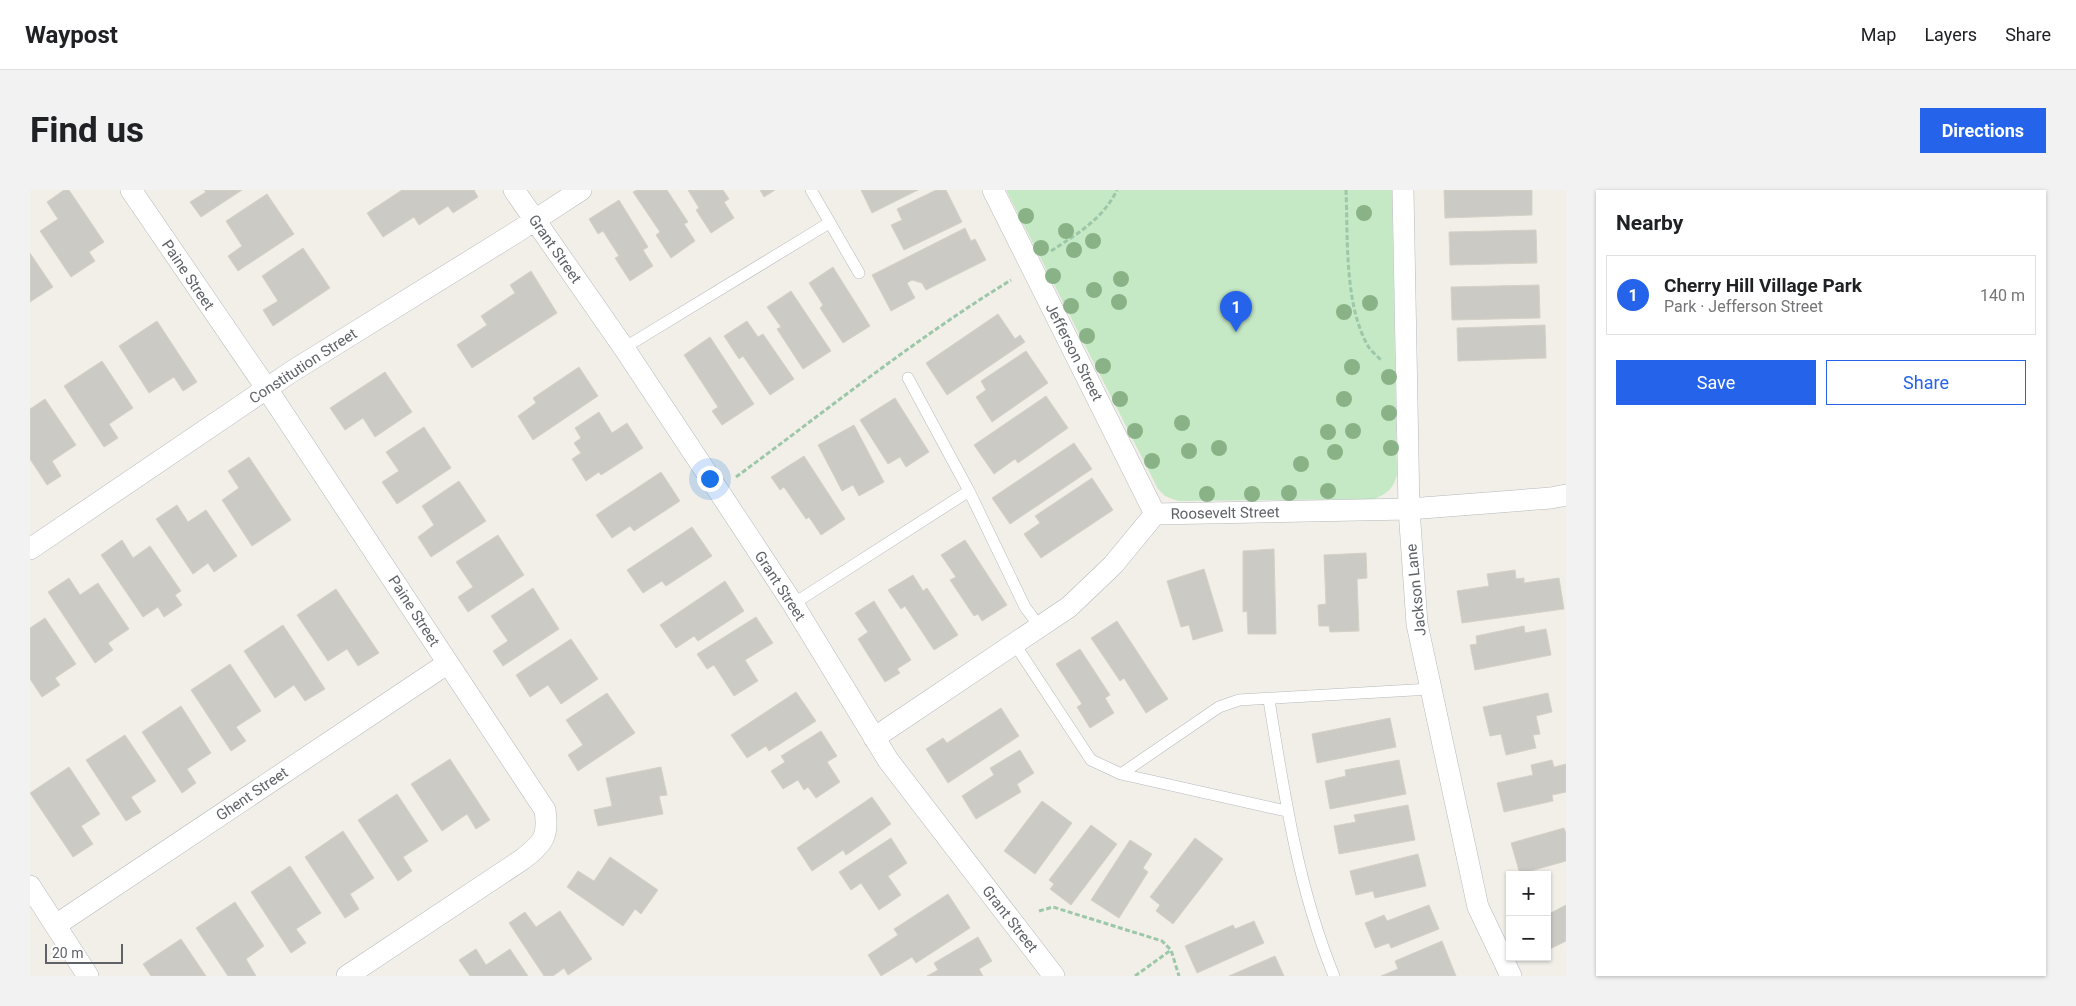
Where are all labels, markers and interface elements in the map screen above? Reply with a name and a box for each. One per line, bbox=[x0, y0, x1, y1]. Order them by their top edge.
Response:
text: Waypost bbox=[25, 21, 118, 49]
text: Map bbox=[1861, 24, 1896, 45]
text: Layers bbox=[1924, 24, 1977, 45]
text: Share bbox=[2005, 24, 2051, 45]
button: Directions bbox=[1920, 108, 2046, 153]
text: Find us bbox=[30, 110, 144, 151]
street label: Grant Street bbox=[525, 211, 585, 287]
text: Nearby bbox=[1616, 211, 1683, 235]
street label: Paine Street bbox=[158, 237, 218, 314]
text: Cherry Hill Village Park bbox=[1664, 274, 1862, 297]
text: 1 bbox=[1628, 286, 1638, 305]
text: 140 m bbox=[1980, 286, 2025, 305]
pin: 1 bbox=[1220, 291, 1252, 332]
text: Park · Jefferson Street bbox=[1664, 297, 1823, 316]
street label: Jefferson Street bbox=[1042, 300, 1106, 404]
street label: Constitution Street bbox=[246, 324, 360, 408]
button: Save bbox=[1616, 360, 1816, 405]
button: Share bbox=[1826, 360, 2026, 405]
your location bbox=[697, 466, 723, 492]
street label: Roosevelt Street bbox=[1170, 503, 1280, 523]
street label: Jackson Lane bbox=[1402, 543, 1430, 637]
street label: Grant Street bbox=[751, 548, 809, 624]
street label: Paine Street bbox=[384, 572, 444, 650]
street label: Ghent Street bbox=[213, 763, 291, 825]
map controls bbox=[1506, 871, 1551, 961]
button: + bbox=[1506, 871, 1551, 916]
street label: Grant Street bbox=[978, 882, 1042, 956]
button: − bbox=[1506, 916, 1551, 961]
scale bar bbox=[45, 941, 122, 964]
text: 20 m bbox=[52, 945, 84, 961]

